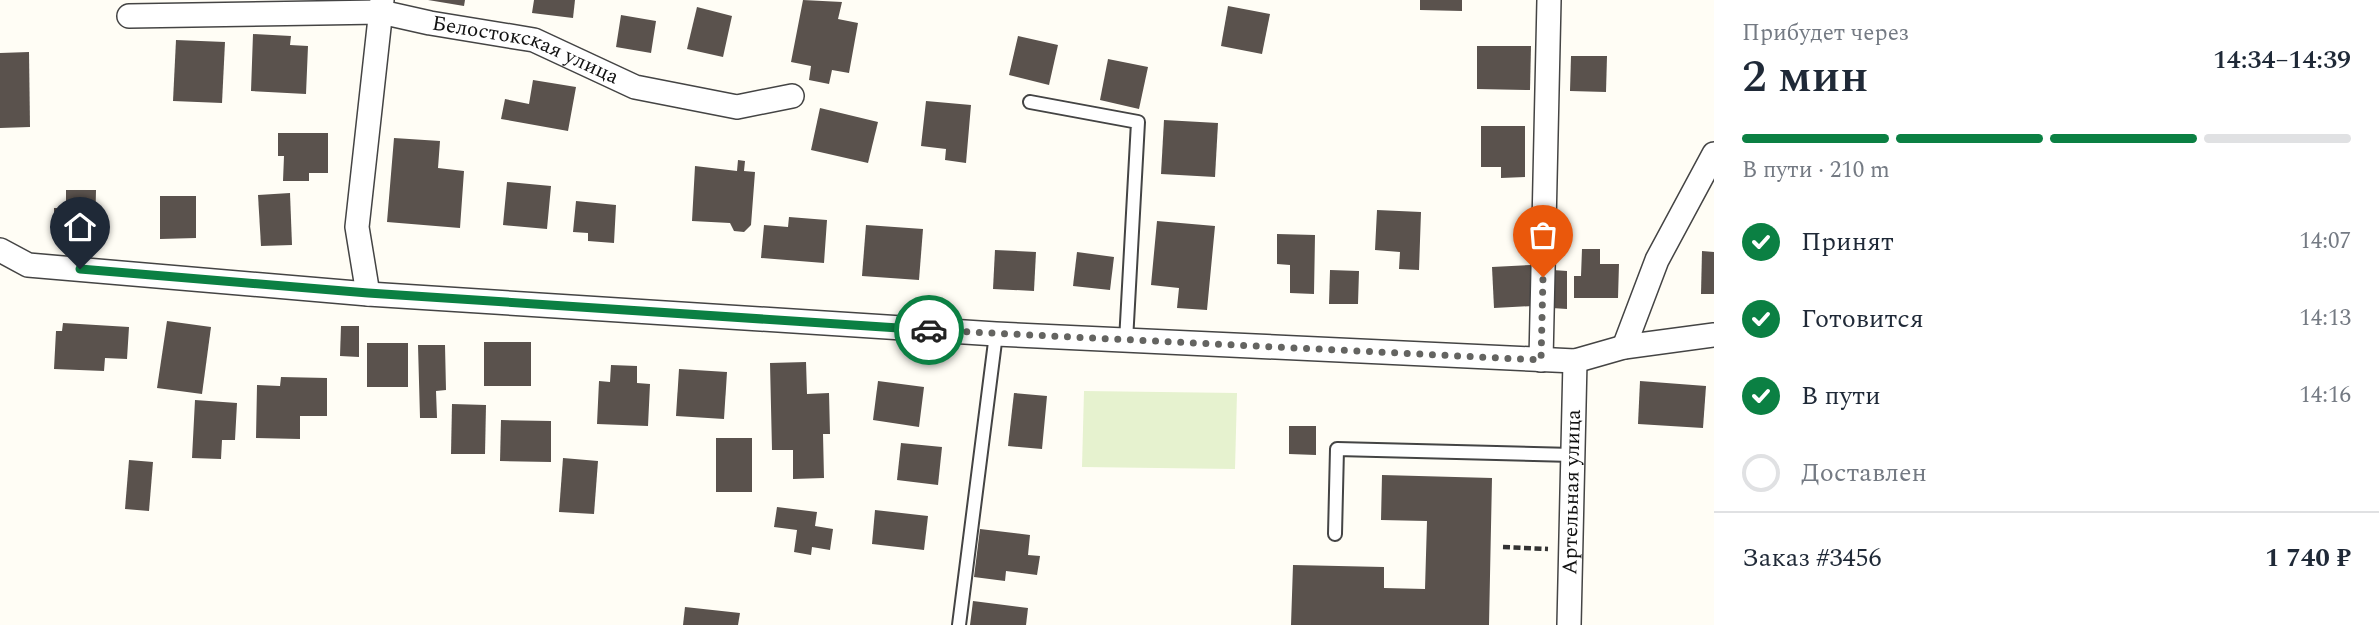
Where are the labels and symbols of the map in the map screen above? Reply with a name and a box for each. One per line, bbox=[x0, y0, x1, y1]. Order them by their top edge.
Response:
street label: Белостокская улица bbox=[430, 8, 625, 94]
pin bbox=[50, 197, 110, 269]
pin bbox=[1513, 205, 1573, 277]
courier bbox=[894, 295, 964, 365]
street label: Артельная улица bbox=[1554, 408, 1590, 575]

